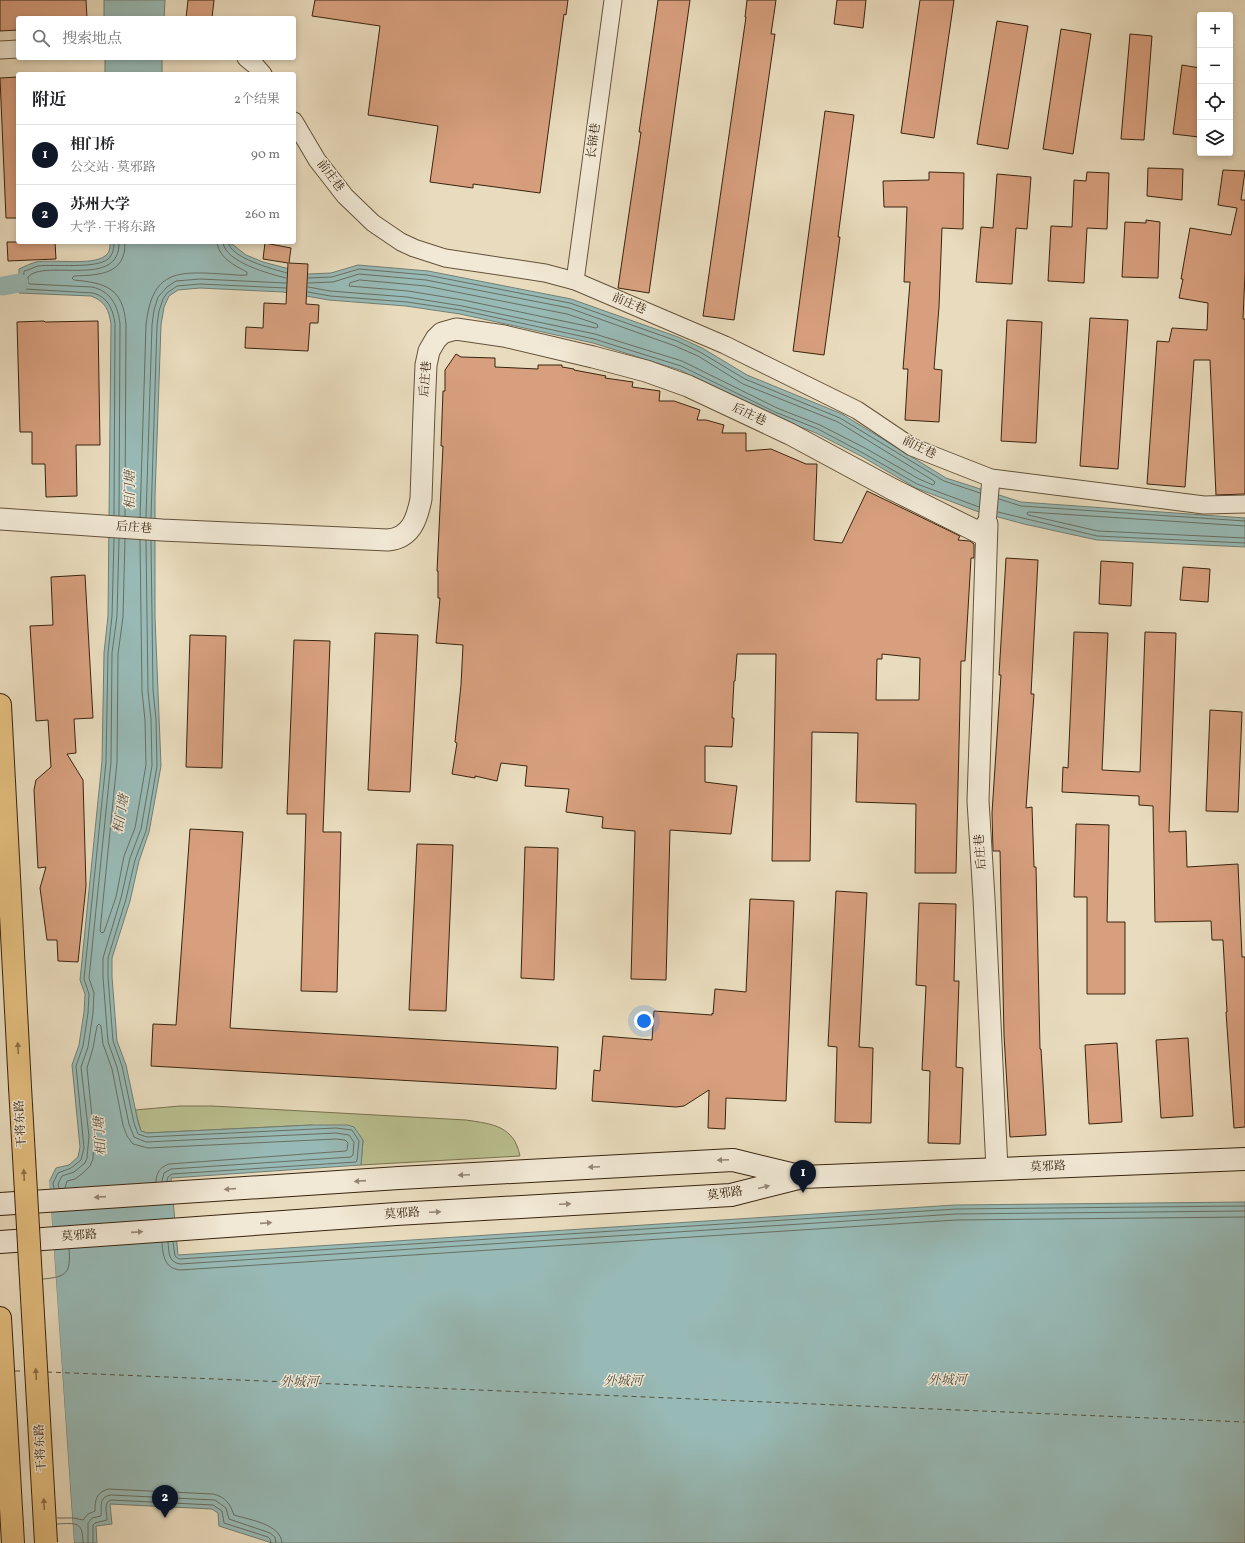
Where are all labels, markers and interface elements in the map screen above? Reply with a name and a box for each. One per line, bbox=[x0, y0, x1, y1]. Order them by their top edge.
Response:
map controls bbox=[1197, 12, 1233, 156]
button: + bbox=[1197, 12, 1233, 48]
search box bbox=[16, 16, 296, 60]
icon: search bbox=[30, 27, 52, 49]
text: 搜索地点 bbox=[62, 29, 122, 50]
button: − bbox=[1197, 48, 1233, 84]
button: locate bbox=[1197, 84, 1233, 120]
text: 附近 bbox=[32, 89, 66, 112]
text: 2个结果 bbox=[234, 91, 280, 109]
button: layers bbox=[1197, 120, 1233, 156]
street label: 长锦巷 bbox=[584, 122, 604, 160]
text: 相门桥 bbox=[70, 135, 115, 156]
text: 1 bbox=[42, 146, 48, 164]
text: 90 m bbox=[251, 146, 280, 164]
street label: 前庄巷 bbox=[313, 157, 347, 195]
text: 公交站 · 莫邪路 bbox=[70, 159, 156, 177]
text: 苏州大学 bbox=[70, 195, 130, 216]
text: 2 bbox=[42, 206, 48, 224]
text: 260 m bbox=[245, 206, 280, 224]
text: 大学 · 干将东路 bbox=[70, 219, 156, 237]
street label: 前庄巷 bbox=[609, 290, 649, 318]
street label: 后庄巷 bbox=[416, 360, 436, 398]
street label: 后庄巷 bbox=[729, 400, 769, 430]
street label: 前庄巷 bbox=[899, 433, 939, 463]
water label: 相门塘 bbox=[122, 469, 140, 510]
street label: 后庄巷 bbox=[115, 519, 153, 537]
water label: 相门塘 bbox=[110, 791, 135, 835]
street label: 后庄巷 bbox=[972, 833, 990, 871]
your location bbox=[634, 1011, 654, 1031]
one-way arrow bbox=[15, 1041, 21, 1054]
street label: 干将东路 bbox=[12, 1100, 30, 1148]
water label: 相门塘 bbox=[91, 1114, 111, 1156]
one-way arrow bbox=[717, 1157, 729, 1164]
street label: 莫邪路 bbox=[1030, 1158, 1066, 1176]
pin: 1 bbox=[790, 1160, 816, 1193]
one-way arrow bbox=[588, 1164, 600, 1171]
one-way arrow bbox=[21, 1169, 28, 1181]
one-way arrow bbox=[458, 1171, 470, 1178]
one-way arrow bbox=[354, 1177, 366, 1184]
one-way arrow bbox=[757, 1183, 770, 1189]
street label: 莫邪路 bbox=[706, 1184, 744, 1204]
one-way arrow bbox=[223, 1186, 236, 1192]
one-way arrow bbox=[94, 1194, 106, 1201]
one-way arrow bbox=[559, 1201, 571, 1208]
street label: 莫邪路 bbox=[383, 1205, 421, 1223]
one-way arrow bbox=[429, 1208, 441, 1215]
one-way arrow bbox=[260, 1220, 272, 1227]
street label: 莫邪路 bbox=[60, 1227, 98, 1245]
one-way arrow bbox=[131, 1229, 143, 1236]
one-way arrow bbox=[33, 1368, 40, 1380]
water label: 外城河 bbox=[927, 1372, 968, 1390]
water label: 外城河 bbox=[603, 1373, 644, 1391]
water label: 外城河 bbox=[279, 1374, 320, 1392]
street label: 干将东路 bbox=[32, 1424, 50, 1472]
pin: 2 bbox=[152, 1485, 178, 1518]
one-way arrow bbox=[41, 1497, 47, 1510]

